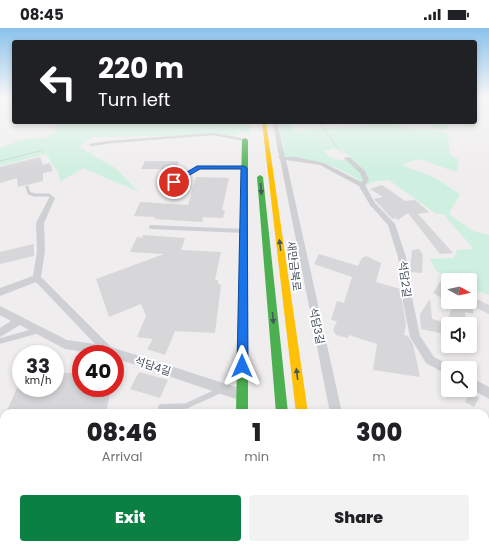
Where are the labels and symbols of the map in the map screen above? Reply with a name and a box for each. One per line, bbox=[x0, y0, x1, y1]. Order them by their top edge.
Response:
pin bbox=[157, 165, 191, 199]
one-way arrow bbox=[258, 183, 265, 195]
one-way arrow bbox=[277, 239, 283, 251]
street label: 새만금북로 bbox=[283, 240, 305, 292]
street label: 석담2길 bbox=[395, 260, 415, 298]
north arrow bbox=[441, 273, 477, 309]
street label: 석담3길 bbox=[305, 306, 329, 346]
one-way arrow bbox=[270, 312, 276, 324]
speed limit sign: 40 bbox=[72, 345, 124, 397]
position arrow bbox=[221, 345, 263, 387]
street label: 석담4길 bbox=[133, 353, 173, 379]
one-way arrow bbox=[293, 368, 300, 380]

